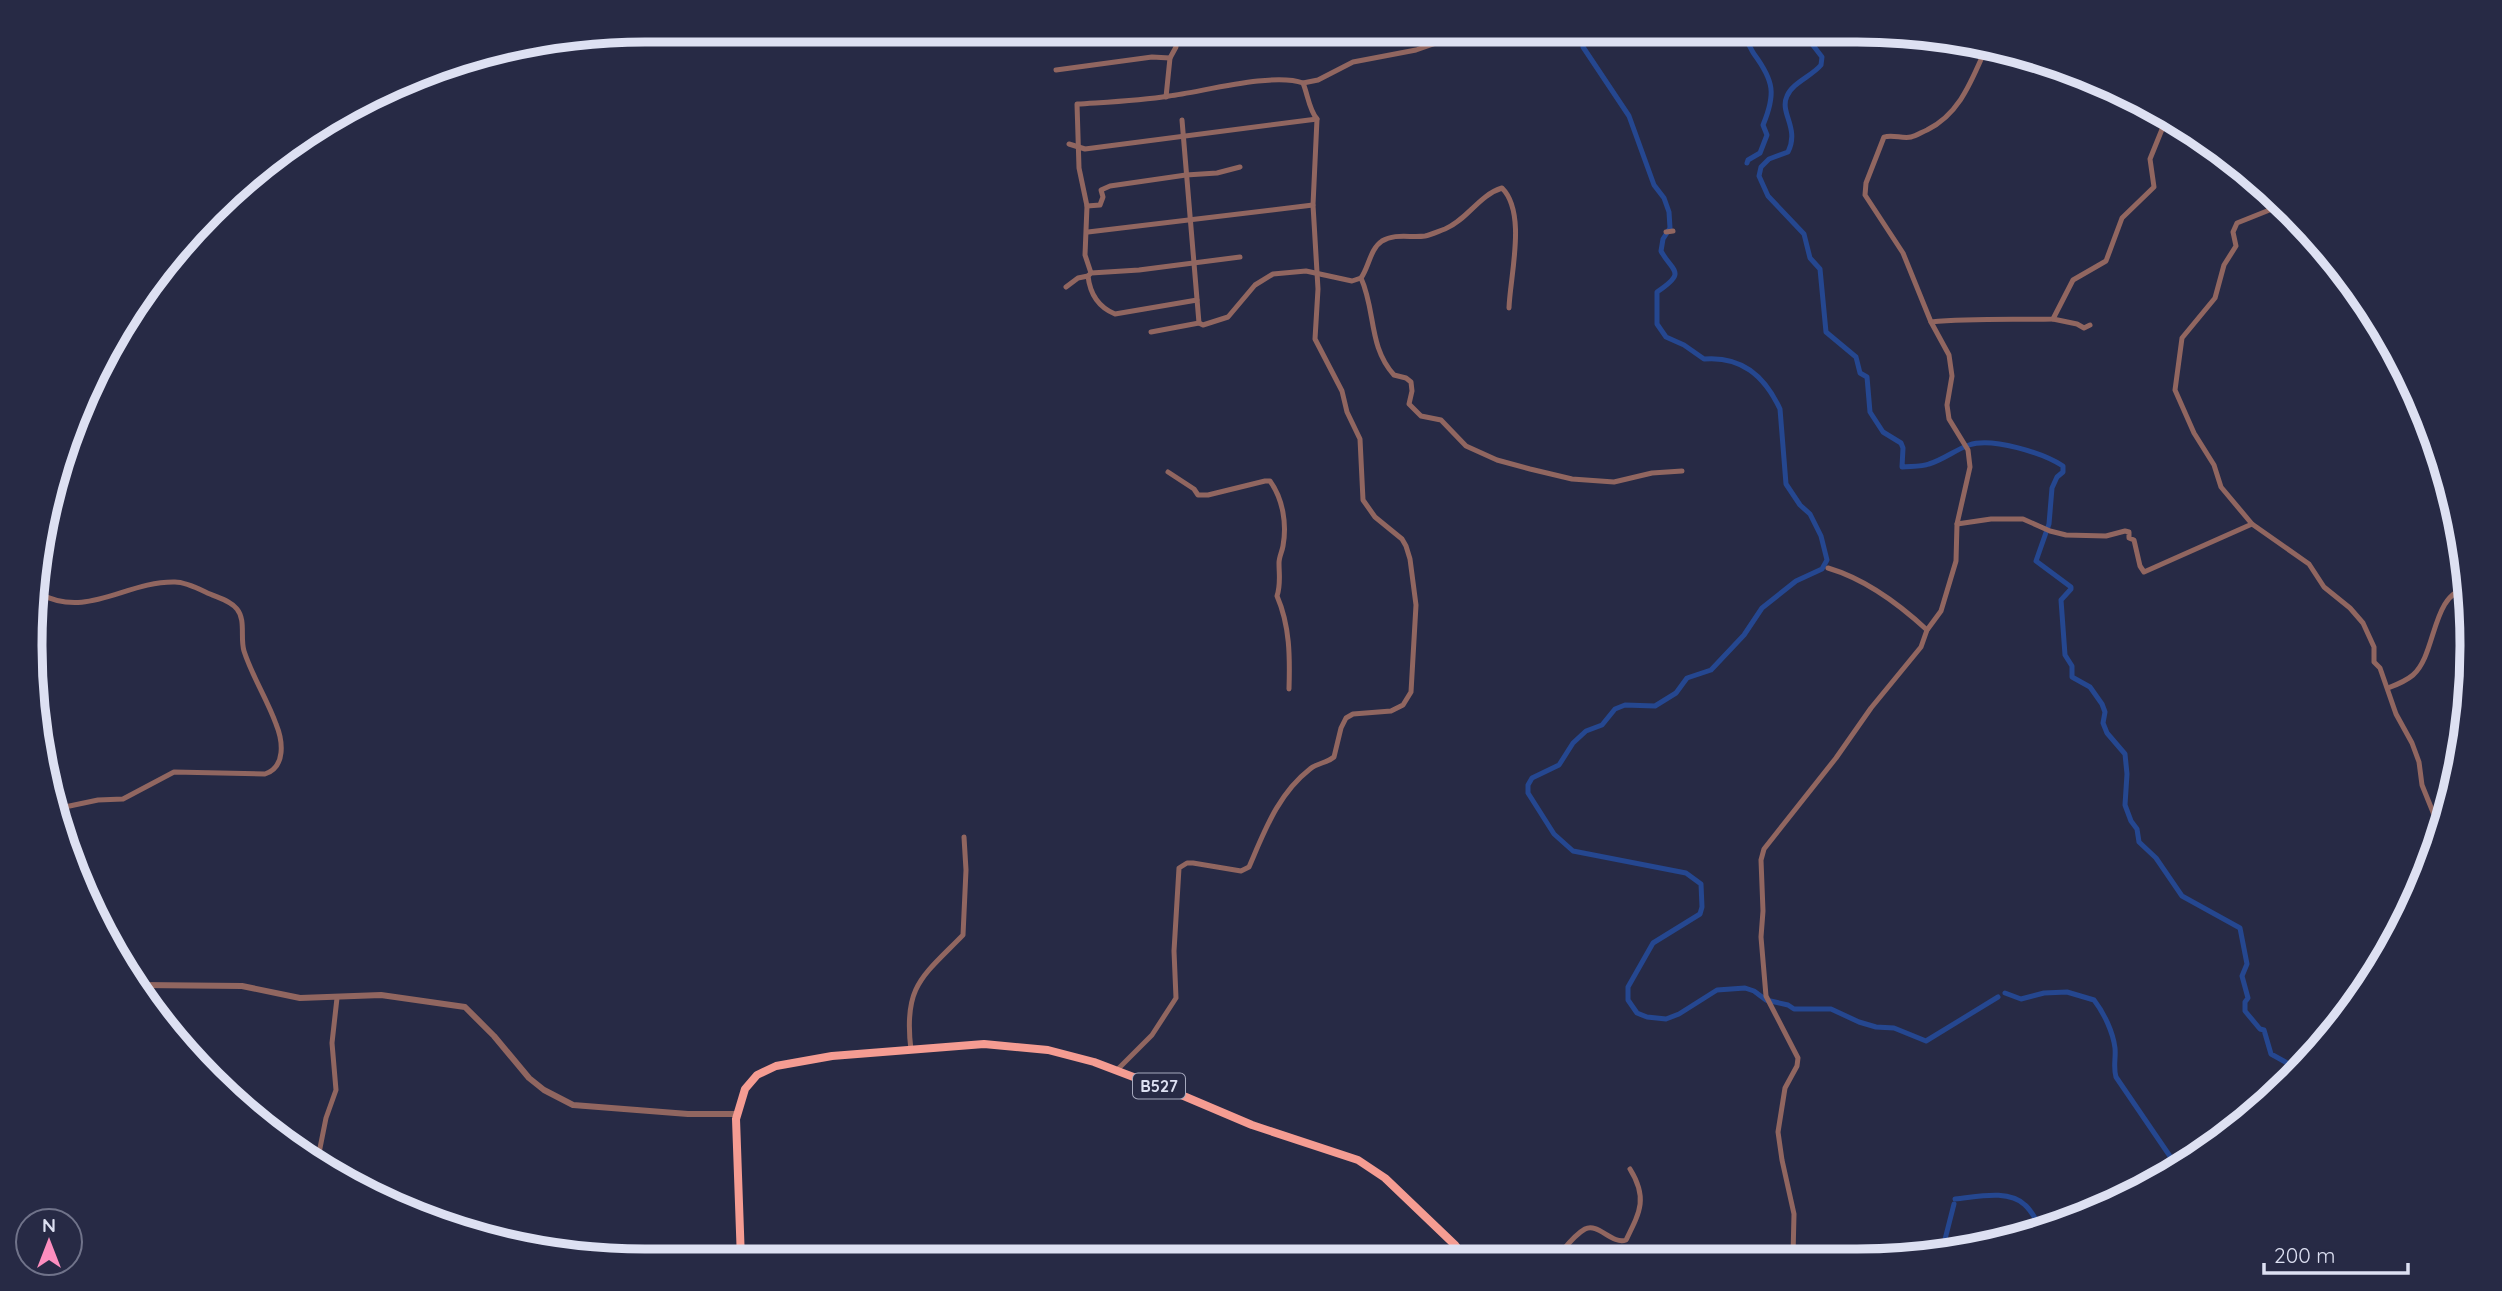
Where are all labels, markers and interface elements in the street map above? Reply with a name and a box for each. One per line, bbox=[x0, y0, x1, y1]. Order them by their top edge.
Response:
road number: B527 bbox=[1133, 1074, 1185, 1098]
north arrow bbox=[14, 1207, 84, 1277]
text: N bbox=[42, 1213, 56, 1237]
scale bar bbox=[2264, 1232, 2408, 1276]
text: 200 m bbox=[2274, 1242, 2336, 1268]

